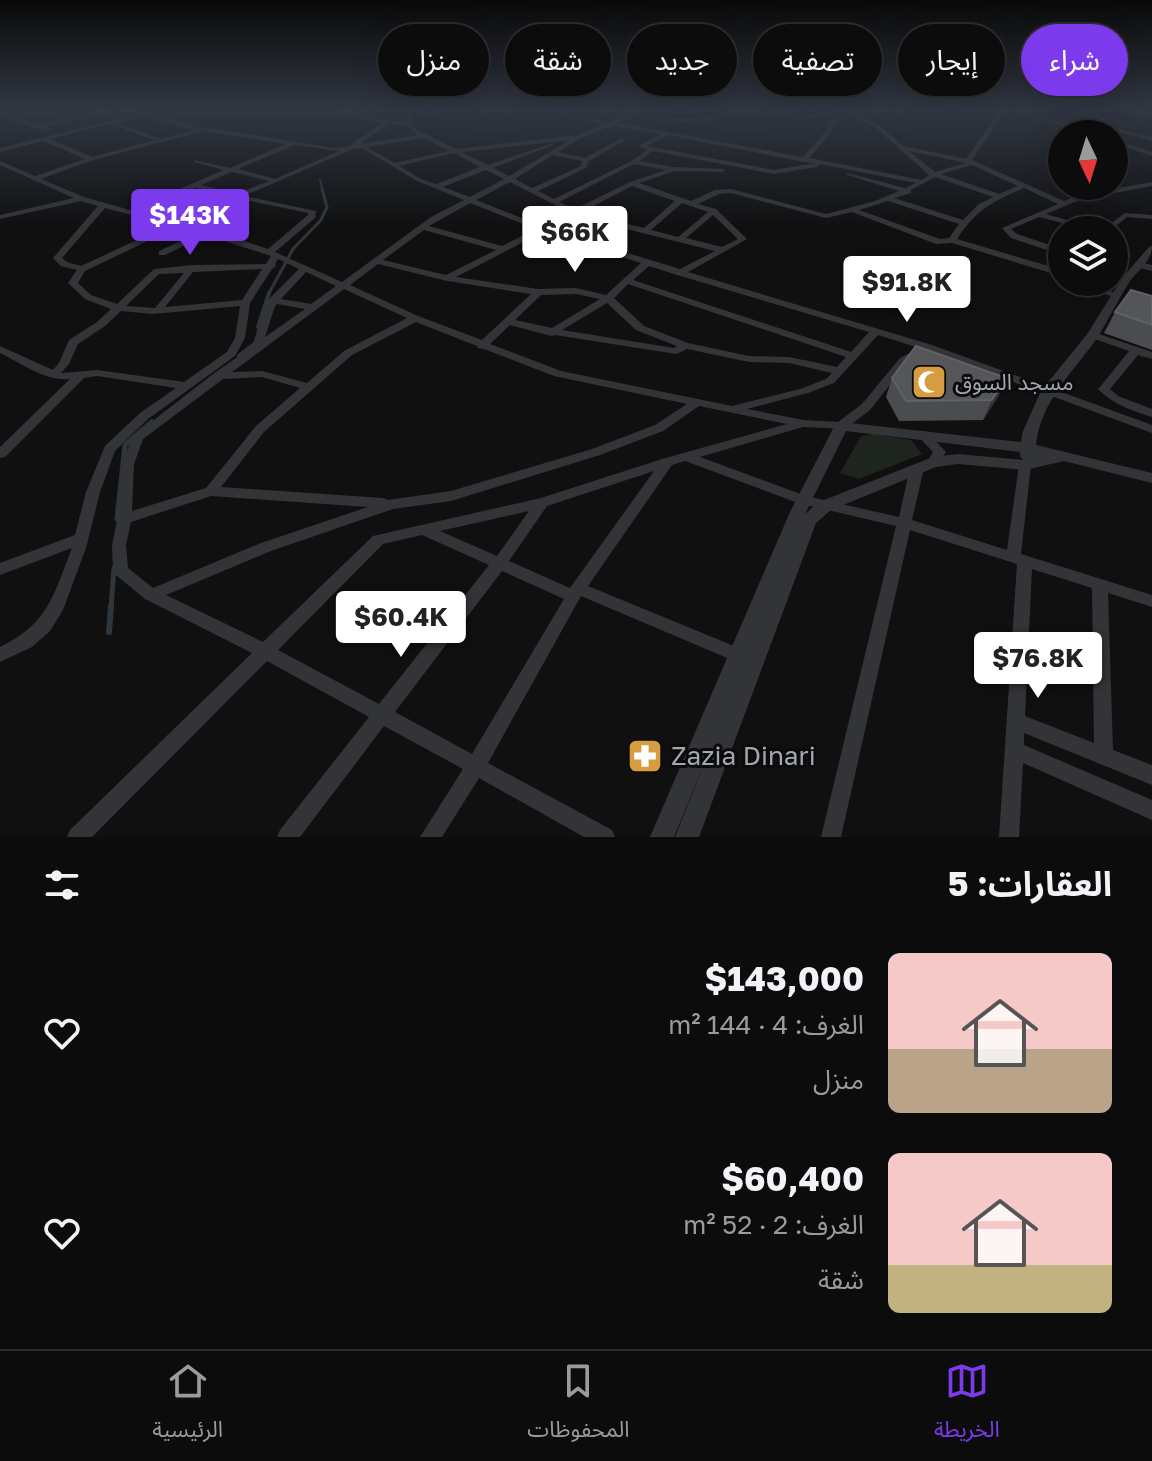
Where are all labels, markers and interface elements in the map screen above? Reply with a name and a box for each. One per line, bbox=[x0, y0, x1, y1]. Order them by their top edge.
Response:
chip: منزل bbox=[378, 24, 489, 96]
chip: شقة bbox=[505, 24, 611, 96]
chip: جديد bbox=[627, 24, 737, 96]
chip: تصفية bbox=[753, 24, 882, 96]
chip: إيجار bbox=[898, 24, 1005, 96]
chip: شراء bbox=[1021, 24, 1128, 96]
north arrow bbox=[1048, 120, 1128, 200]
map controls bbox=[1048, 120, 1128, 296]
pin: $143K bbox=[134, 189, 246, 257]
text: $143K bbox=[149, 199, 231, 230]
pin: $66K bbox=[528, 206, 622, 274]
text: $66K bbox=[540, 216, 610, 247]
button: layers bbox=[1048, 216, 1128, 296]
pin: $91.8K bbox=[842, 256, 972, 324]
text: $91.8K bbox=[861, 266, 953, 297]
mosque icon: مسجد السوق bbox=[910, 363, 948, 401]
place label: مسجد السوق bbox=[955, 368, 1074, 395]
pin: $60.4K bbox=[336, 591, 466, 659]
text: $60.4K bbox=[354, 601, 448, 632]
pin: $76.8K bbox=[973, 632, 1103, 700]
text: $76.8K bbox=[992, 642, 1084, 673]
pharmacy icon: Zazia Dinari bbox=[626, 737, 664, 775]
place label: Zazia Dinari bbox=[671, 740, 816, 771]
icon: filters bbox=[40, 863, 84, 907]
text: العقارات: 5 bbox=[948, 863, 1112, 903]
text: $143,000 bbox=[705, 958, 864, 998]
icon: home bbox=[952, 985, 1048, 1081]
text: الغرف: 4 · 144 m² bbox=[668, 1009, 864, 1040]
icon: heart bbox=[40, 1011, 84, 1055]
text: منزل bbox=[813, 1064, 864, 1095]
text: $60,400 bbox=[721, 1158, 864, 1198]
icon: home bbox=[952, 1185, 1048, 1281]
text: الغرف: 2 · 52 m² bbox=[683, 1209, 864, 1240]
icon: heart bbox=[40, 1211, 84, 1255]
text: شقة bbox=[818, 1264, 864, 1295]
tab: الرئيسية bbox=[152, 1359, 223, 1453]
tab: المحفوظات bbox=[527, 1359, 629, 1453]
tab: الخريطة bbox=[934, 1359, 1000, 1453]

